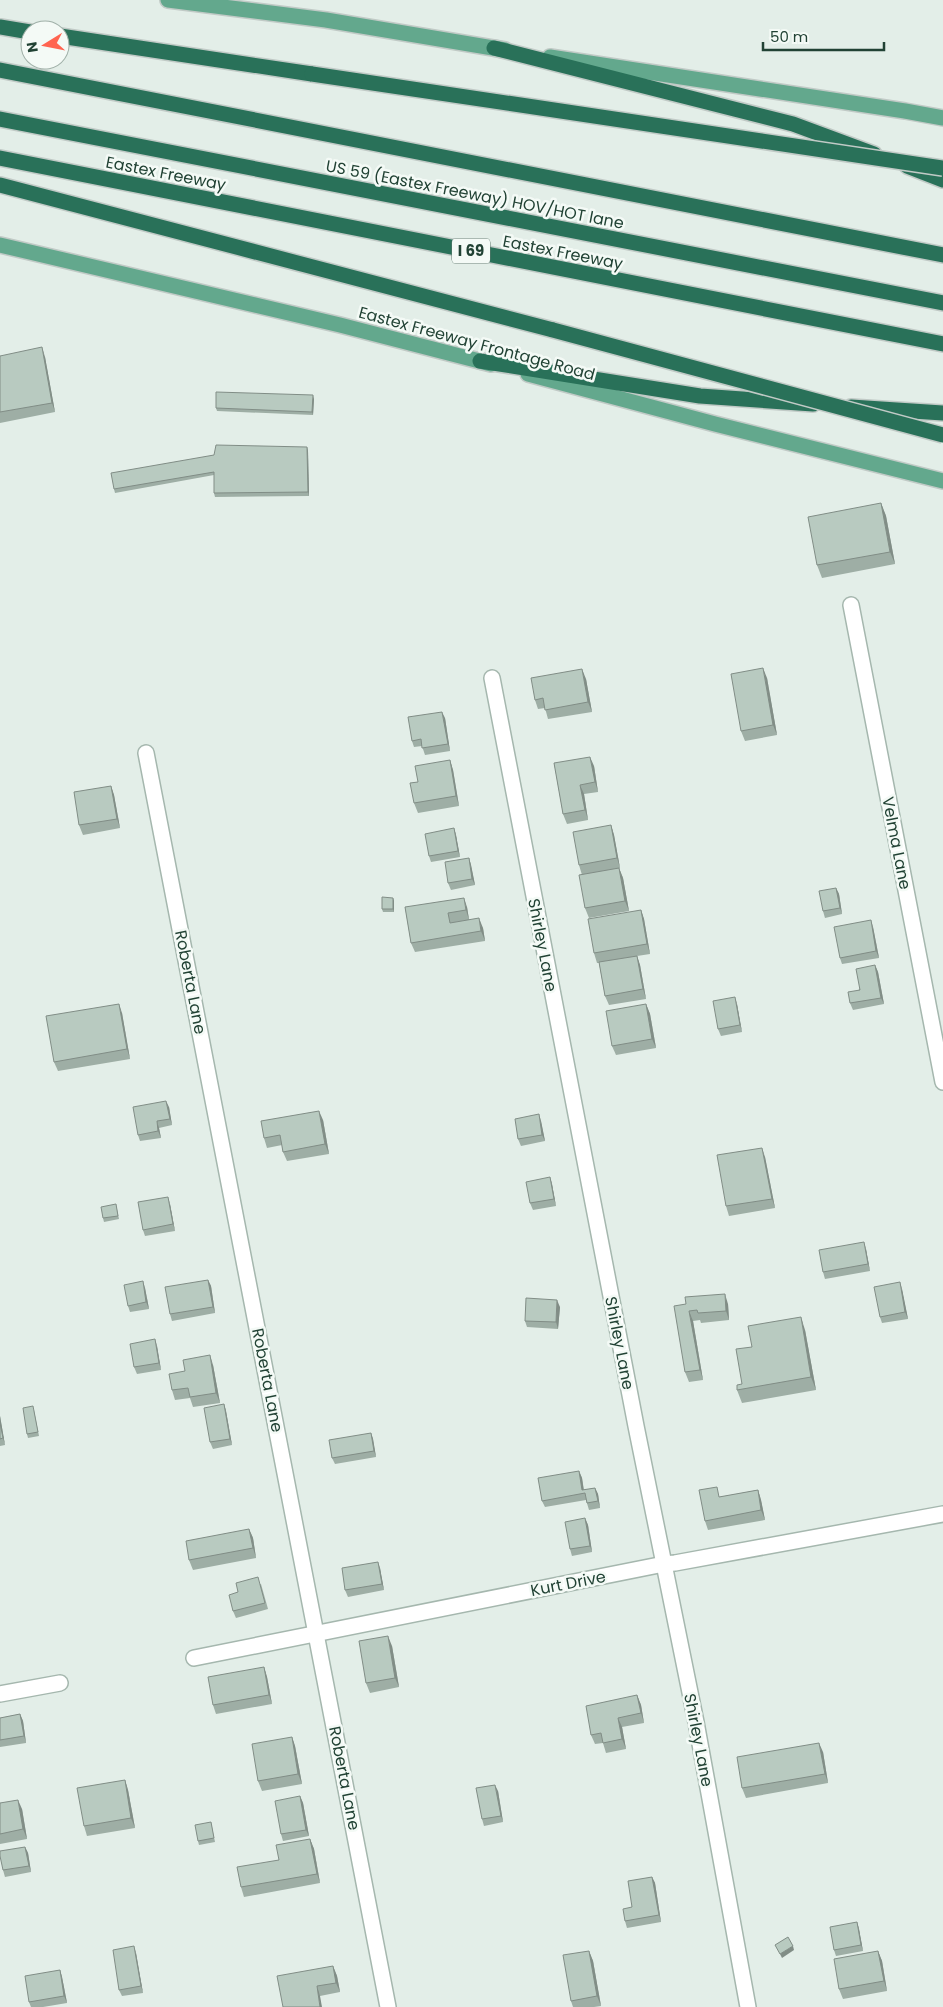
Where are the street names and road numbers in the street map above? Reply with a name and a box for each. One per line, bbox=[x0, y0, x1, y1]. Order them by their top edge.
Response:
street label: Eastex Freeway bbox=[104, 151, 228, 196]
street label: US 59 (Eastex Freeway) HOV/HOT lane bbox=[324, 154, 626, 235]
street label: Eastex Freeway bbox=[501, 230, 625, 275]
road number: I 69 bbox=[452, 238, 490, 264]
street label: Eastex Freeway Frontage Road bbox=[356, 301, 598, 386]
street label: Velma Lane bbox=[876, 795, 917, 892]
street label: Shirley Lane bbox=[522, 896, 563, 994]
street label: Roberta Lane bbox=[169, 928, 212, 1036]
street label: Shirley Lane bbox=[599, 1294, 640, 1392]
street label: Roberta Lane bbox=[246, 1326, 289, 1434]
street label: Kurt Drive bbox=[529, 1565, 608, 1602]
street label: Shirley Lane bbox=[678, 1691, 719, 1789]
street label: Roberta Lane bbox=[323, 1724, 366, 1832]

